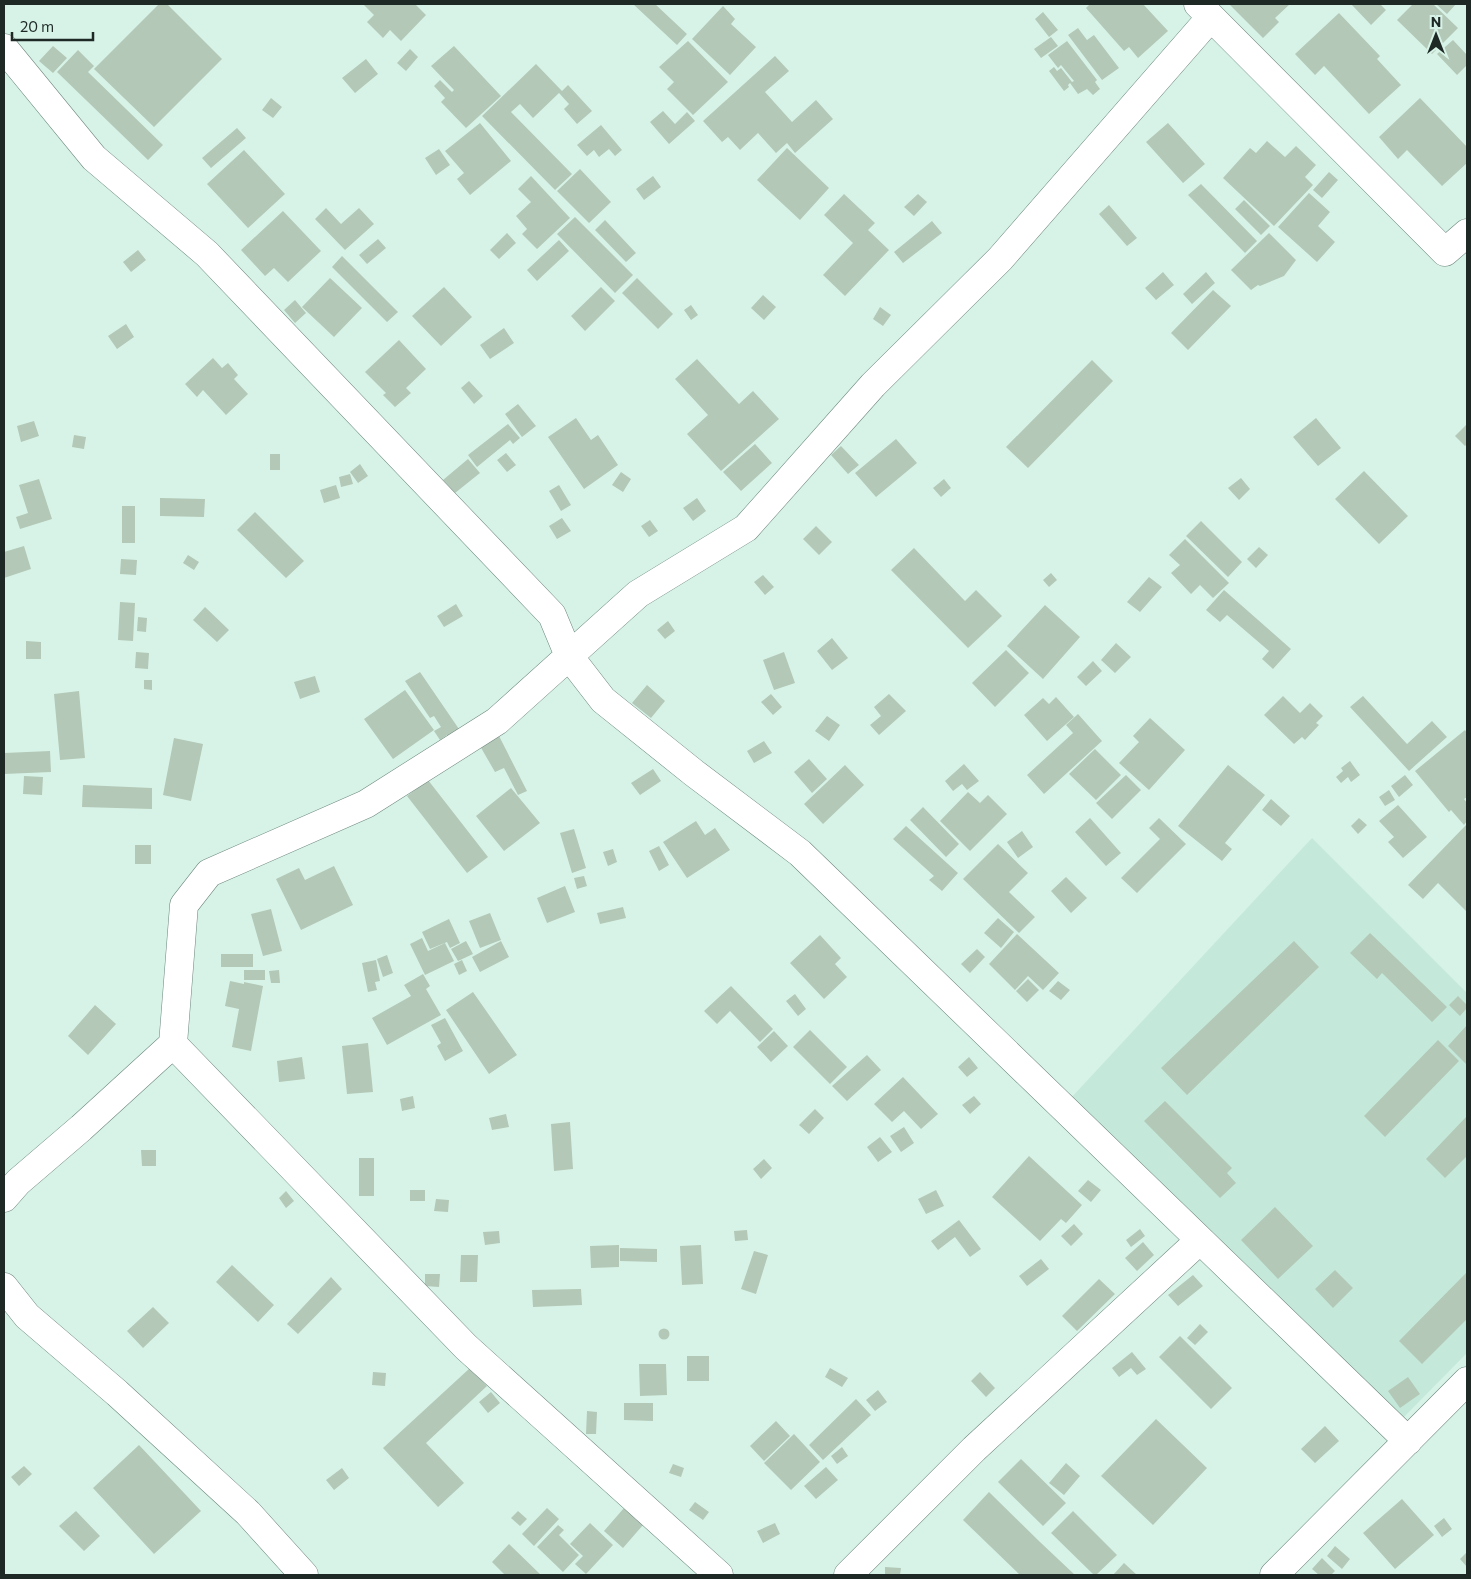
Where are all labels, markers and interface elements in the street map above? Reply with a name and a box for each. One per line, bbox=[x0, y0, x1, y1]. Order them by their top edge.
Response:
scale bar bbox=[12, 10, 94, 42]
north arrow bbox=[1411, 10, 1461, 60]
text: N bbox=[1431, 13, 1441, 30]
text: 20 m bbox=[20, 17, 54, 35]

